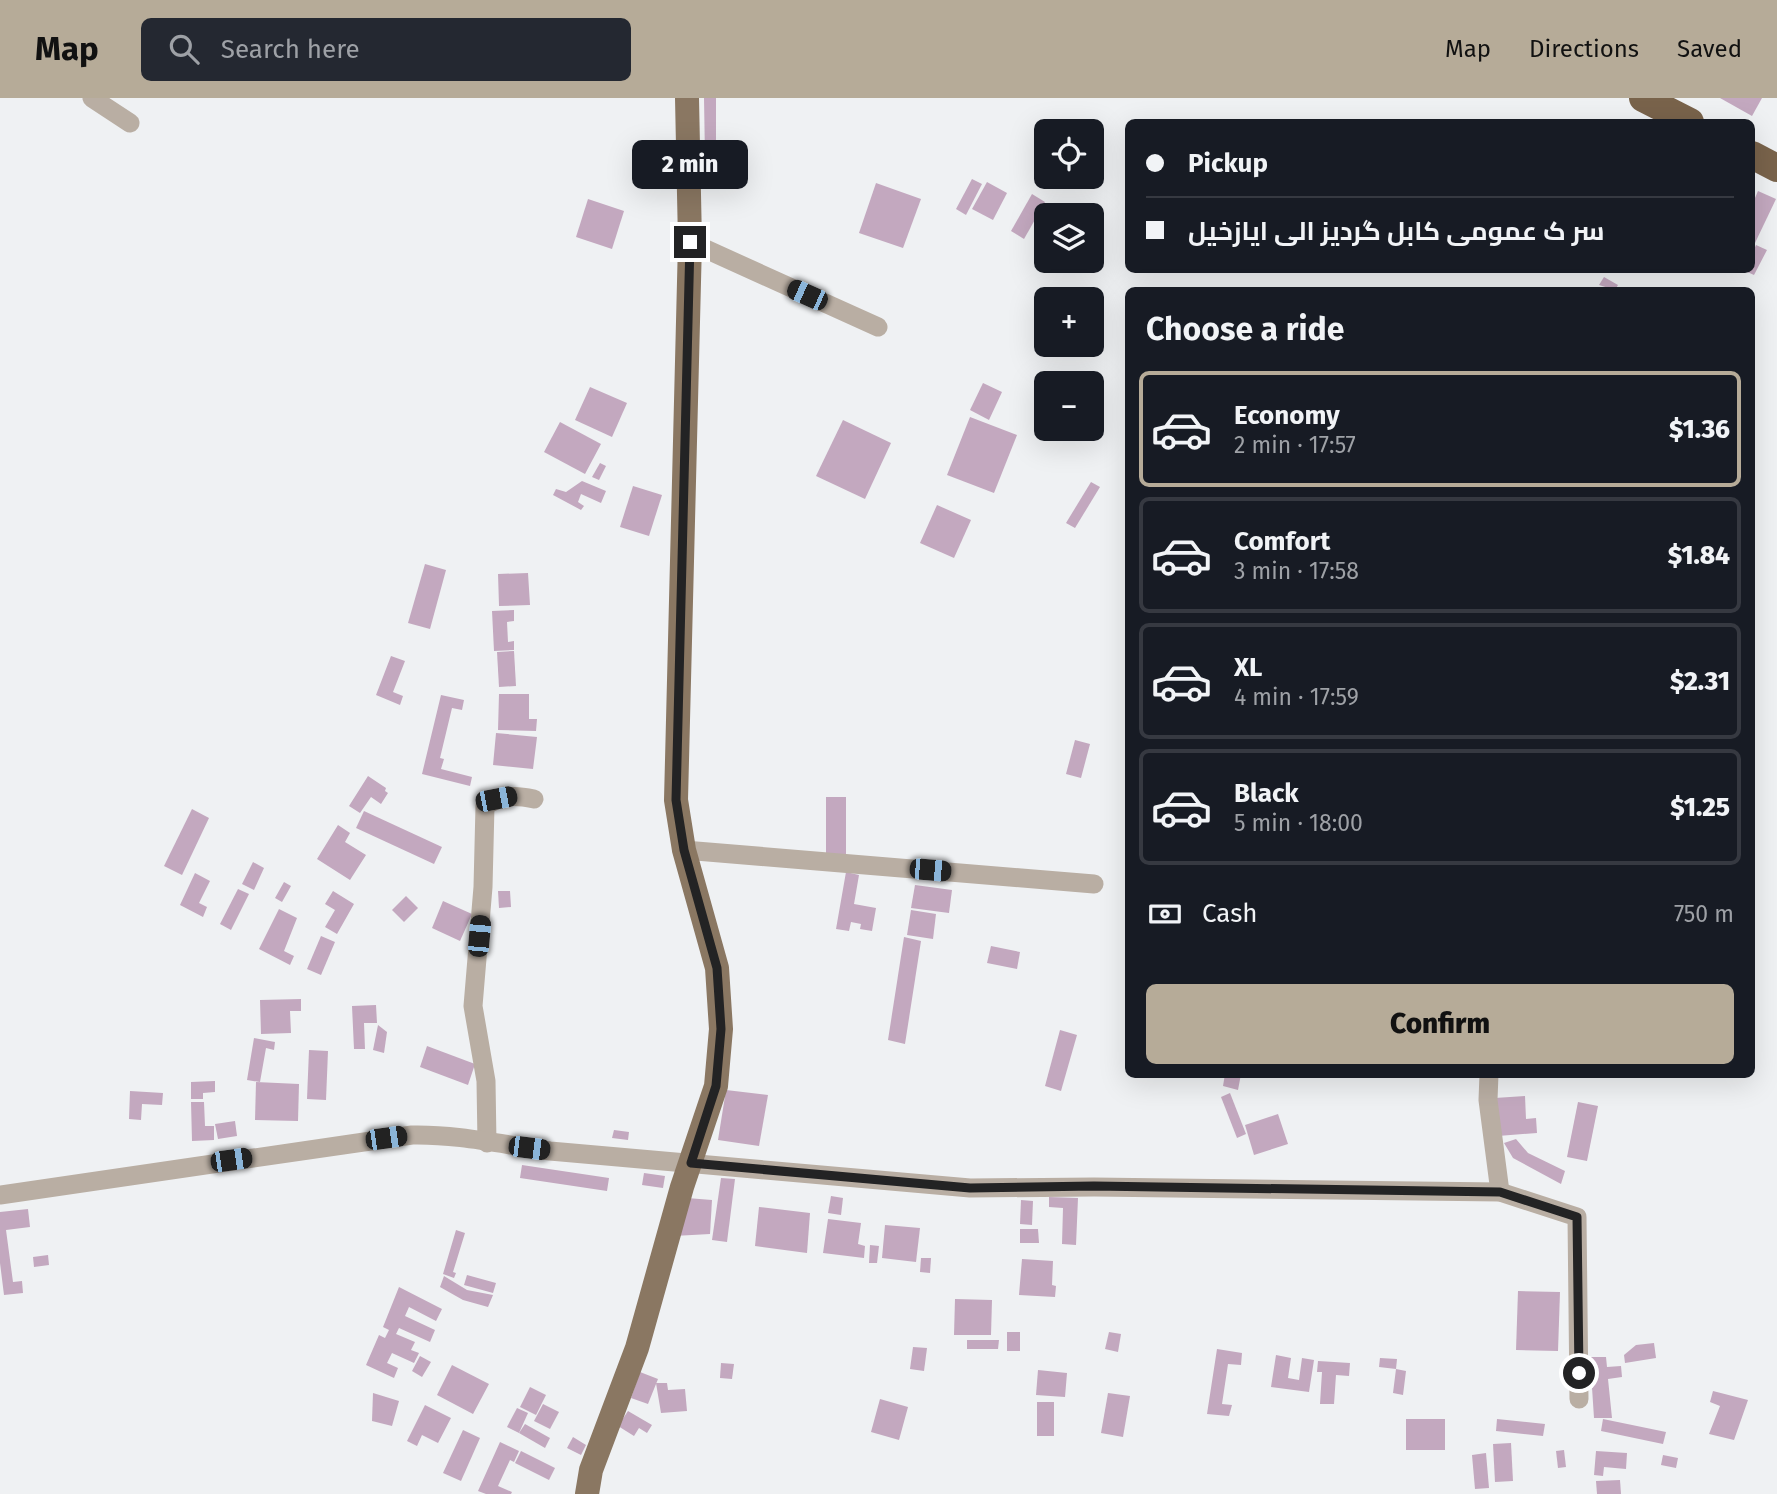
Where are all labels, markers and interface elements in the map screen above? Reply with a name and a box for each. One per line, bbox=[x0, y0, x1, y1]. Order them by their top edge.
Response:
search box bbox=[141, 18, 631, 81]
text: Map bbox=[35, 29, 99, 69]
icon: search bbox=[165, 30, 203, 68]
text: Search here bbox=[221, 34, 360, 65]
text: Map bbox=[1445, 35, 1491, 63]
text: Directions bbox=[1529, 35, 1639, 63]
text: Saved bbox=[1677, 35, 1742, 63]
map controls bbox=[1034, 119, 1104, 441]
button: locate bbox=[1034, 119, 1104, 189]
callout: 2 min bbox=[632, 141, 748, 190]
text: Pickup bbox=[1188, 148, 1268, 179]
text: 2 min bbox=[662, 150, 718, 178]
button: layers bbox=[1034, 203, 1104, 273]
text: سر ک عمومی کابل گردیز الی ایازخیل bbox=[1188, 216, 1605, 247]
route end bbox=[674, 226, 706, 258]
car bbox=[784, 277, 831, 313]
button: + bbox=[1034, 287, 1104, 357]
text: Choose a ride bbox=[1146, 310, 1344, 348]
button: − bbox=[1034, 371, 1104, 441]
icon: car bbox=[1150, 398, 1213, 461]
text: Economy bbox=[1234, 400, 1340, 431]
text: $1.36 bbox=[1669, 414, 1730, 445]
text: 2 min · 17:57 bbox=[1234, 431, 1356, 459]
icon: car bbox=[1150, 524, 1213, 587]
text: Comfort bbox=[1234, 526, 1330, 557]
text: $1.84 bbox=[1668, 540, 1730, 571]
text: 3 min · 17:58 bbox=[1234, 557, 1359, 585]
icon: car bbox=[1150, 650, 1213, 713]
text: XL bbox=[1234, 652, 1262, 683]
text: $2.31 bbox=[1670, 666, 1730, 697]
text: 4 min · 17:59 bbox=[1234, 683, 1359, 711]
icon: car bbox=[1150, 776, 1213, 839]
text: Black bbox=[1234, 778, 1299, 809]
car bbox=[474, 785, 519, 813]
text: $1.25 bbox=[1670, 792, 1730, 823]
text: 5 min · 18:00 bbox=[1234, 809, 1363, 837]
car bbox=[909, 858, 952, 882]
icon: cash bbox=[1146, 895, 1184, 933]
text: Cash bbox=[1202, 898, 1258, 929]
text: 750 m bbox=[1674, 900, 1734, 928]
car bbox=[467, 914, 492, 958]
button: Confirm bbox=[1146, 984, 1734, 1064]
car bbox=[364, 1125, 409, 1151]
car bbox=[507, 1135, 552, 1161]
car bbox=[209, 1147, 254, 1173]
route start bbox=[1563, 1357, 1595, 1389]

